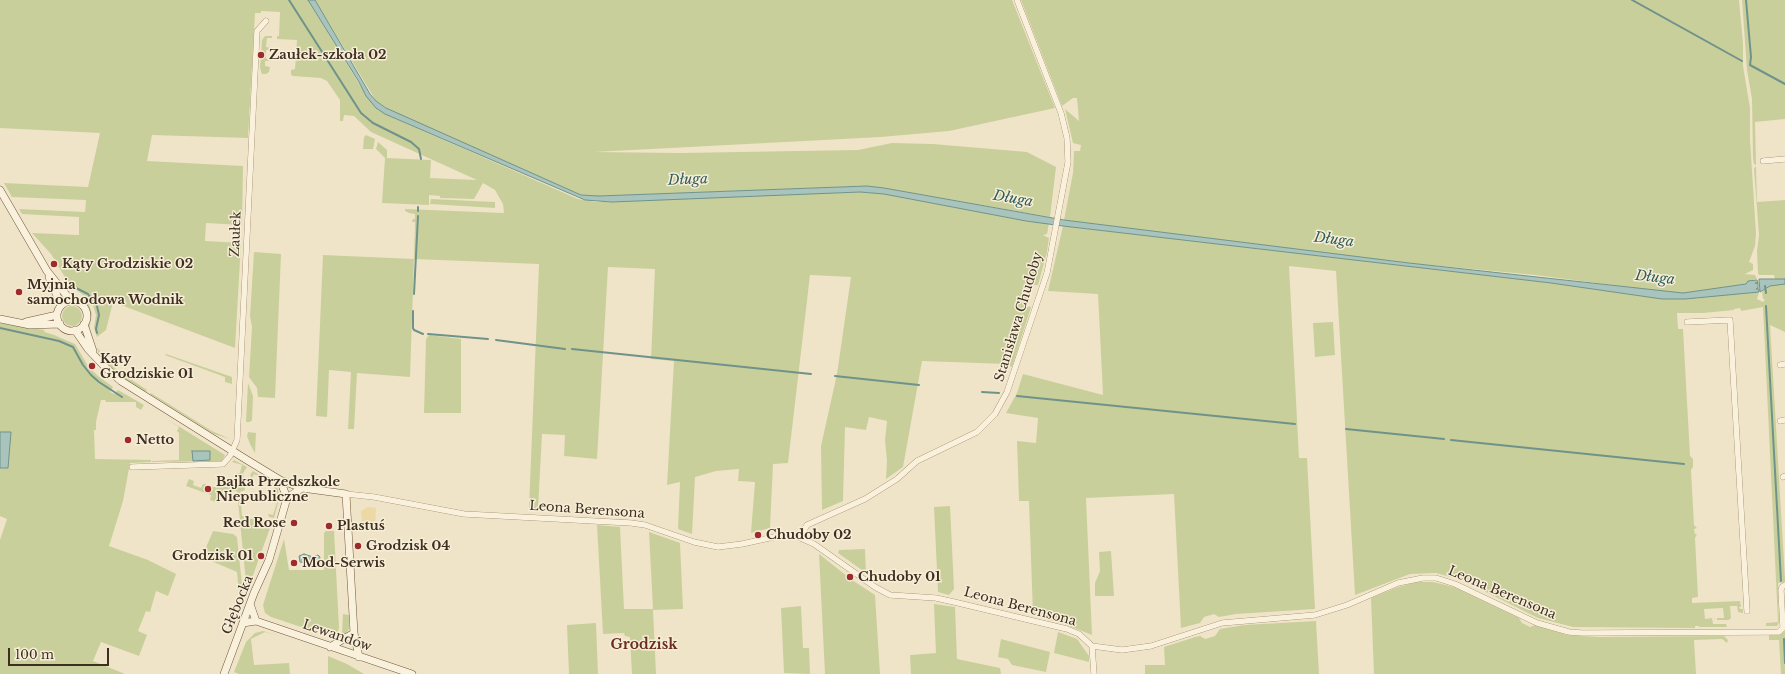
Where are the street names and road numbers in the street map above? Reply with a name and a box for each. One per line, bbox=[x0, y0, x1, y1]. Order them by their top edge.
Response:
street label: Zaułek bbox=[227, 211, 245, 257]
street label: Stanisława Chudoby bbox=[992, 250, 1046, 384]
street label: Leona Berensona bbox=[529, 498, 645, 522]
street label: Leona Berensona bbox=[1446, 563, 1558, 623]
street label: Głębocka bbox=[219, 573, 257, 637]
street label: Leona Berensona bbox=[962, 584, 1078, 630]
street label: Lewandów bbox=[300, 617, 374, 655]

